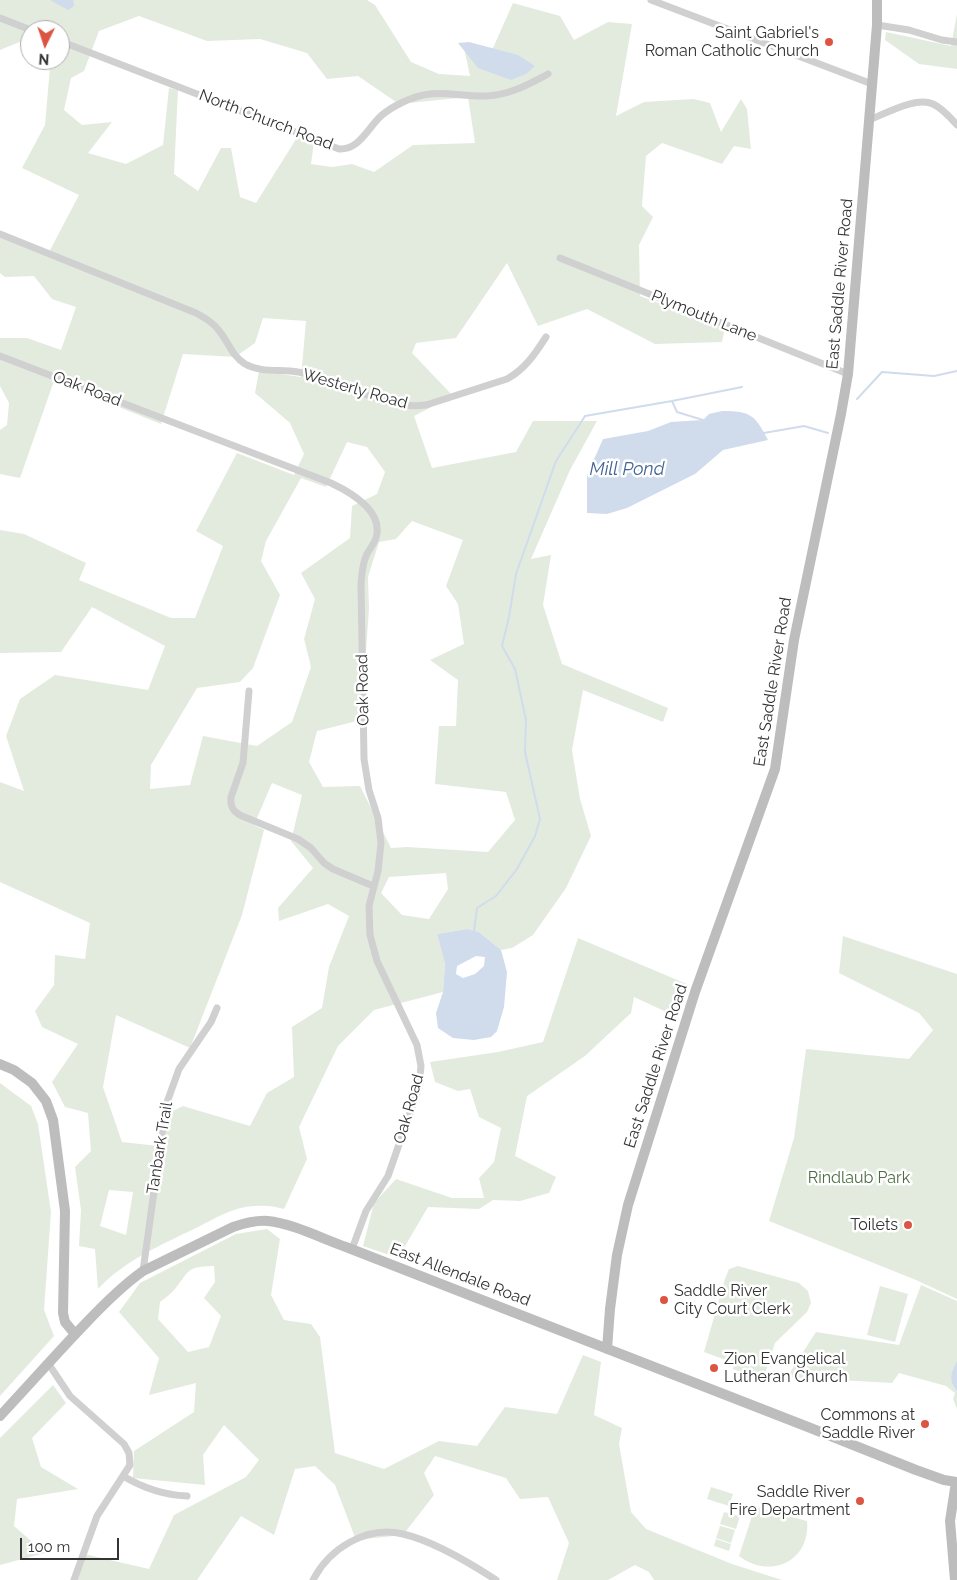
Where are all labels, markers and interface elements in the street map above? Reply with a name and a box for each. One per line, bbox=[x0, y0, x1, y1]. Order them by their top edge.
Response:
north arrow bbox=[20, 20, 70, 70]
place label: Saint Gabriel's Roman Catholic Church bbox=[645, 23, 819, 61]
marker: Saint Gabriel's Roman Catholic Church bbox=[823, 36, 835, 48]
text: N bbox=[38, 51, 50, 67]
street label: North Church Road bbox=[196, 86, 336, 154]
street label: East Saddle River Road bbox=[823, 198, 857, 370]
street label: Plymouth Lane bbox=[648, 286, 760, 346]
street label: Westerly Road bbox=[300, 365, 410, 413]
street label: Oak Road bbox=[50, 367, 124, 411]
water label: Mill Pond bbox=[590, 459, 664, 481]
street label: East Saddle River Road bbox=[750, 596, 796, 768]
street label: Oak Road bbox=[353, 654, 373, 726]
street label: East Saddle River Road bbox=[620, 982, 692, 1150]
street label: Oak Road bbox=[390, 1072, 428, 1146]
street label: Tanbark Trail bbox=[143, 1100, 177, 1196]
park label: Rindlaub Park bbox=[808, 1168, 910, 1188]
place label: Toilets bbox=[850, 1215, 898, 1235]
marker: Toilets bbox=[902, 1219, 914, 1231]
street label: East Allendale Road bbox=[387, 1239, 533, 1311]
place label: Saddle River City Court Clerk bbox=[674, 1281, 790, 1319]
marker: Saddle River City Court Clerk bbox=[658, 1294, 670, 1306]
place label: Zion Evangelical Lutheran Church bbox=[724, 1349, 848, 1387]
marker: Zion Evangelical Lutheran Church bbox=[708, 1362, 720, 1374]
place label: Commons at Saddle River bbox=[820, 1405, 915, 1443]
marker: Commons at Saddle River bbox=[919, 1418, 931, 1430]
place label: Saddle River Fire Department bbox=[729, 1482, 850, 1520]
marker: Saddle River Fire Department bbox=[854, 1495, 866, 1507]
scale bar bbox=[22, 1528, 121, 1560]
text: 100 m bbox=[28, 1538, 70, 1556]

